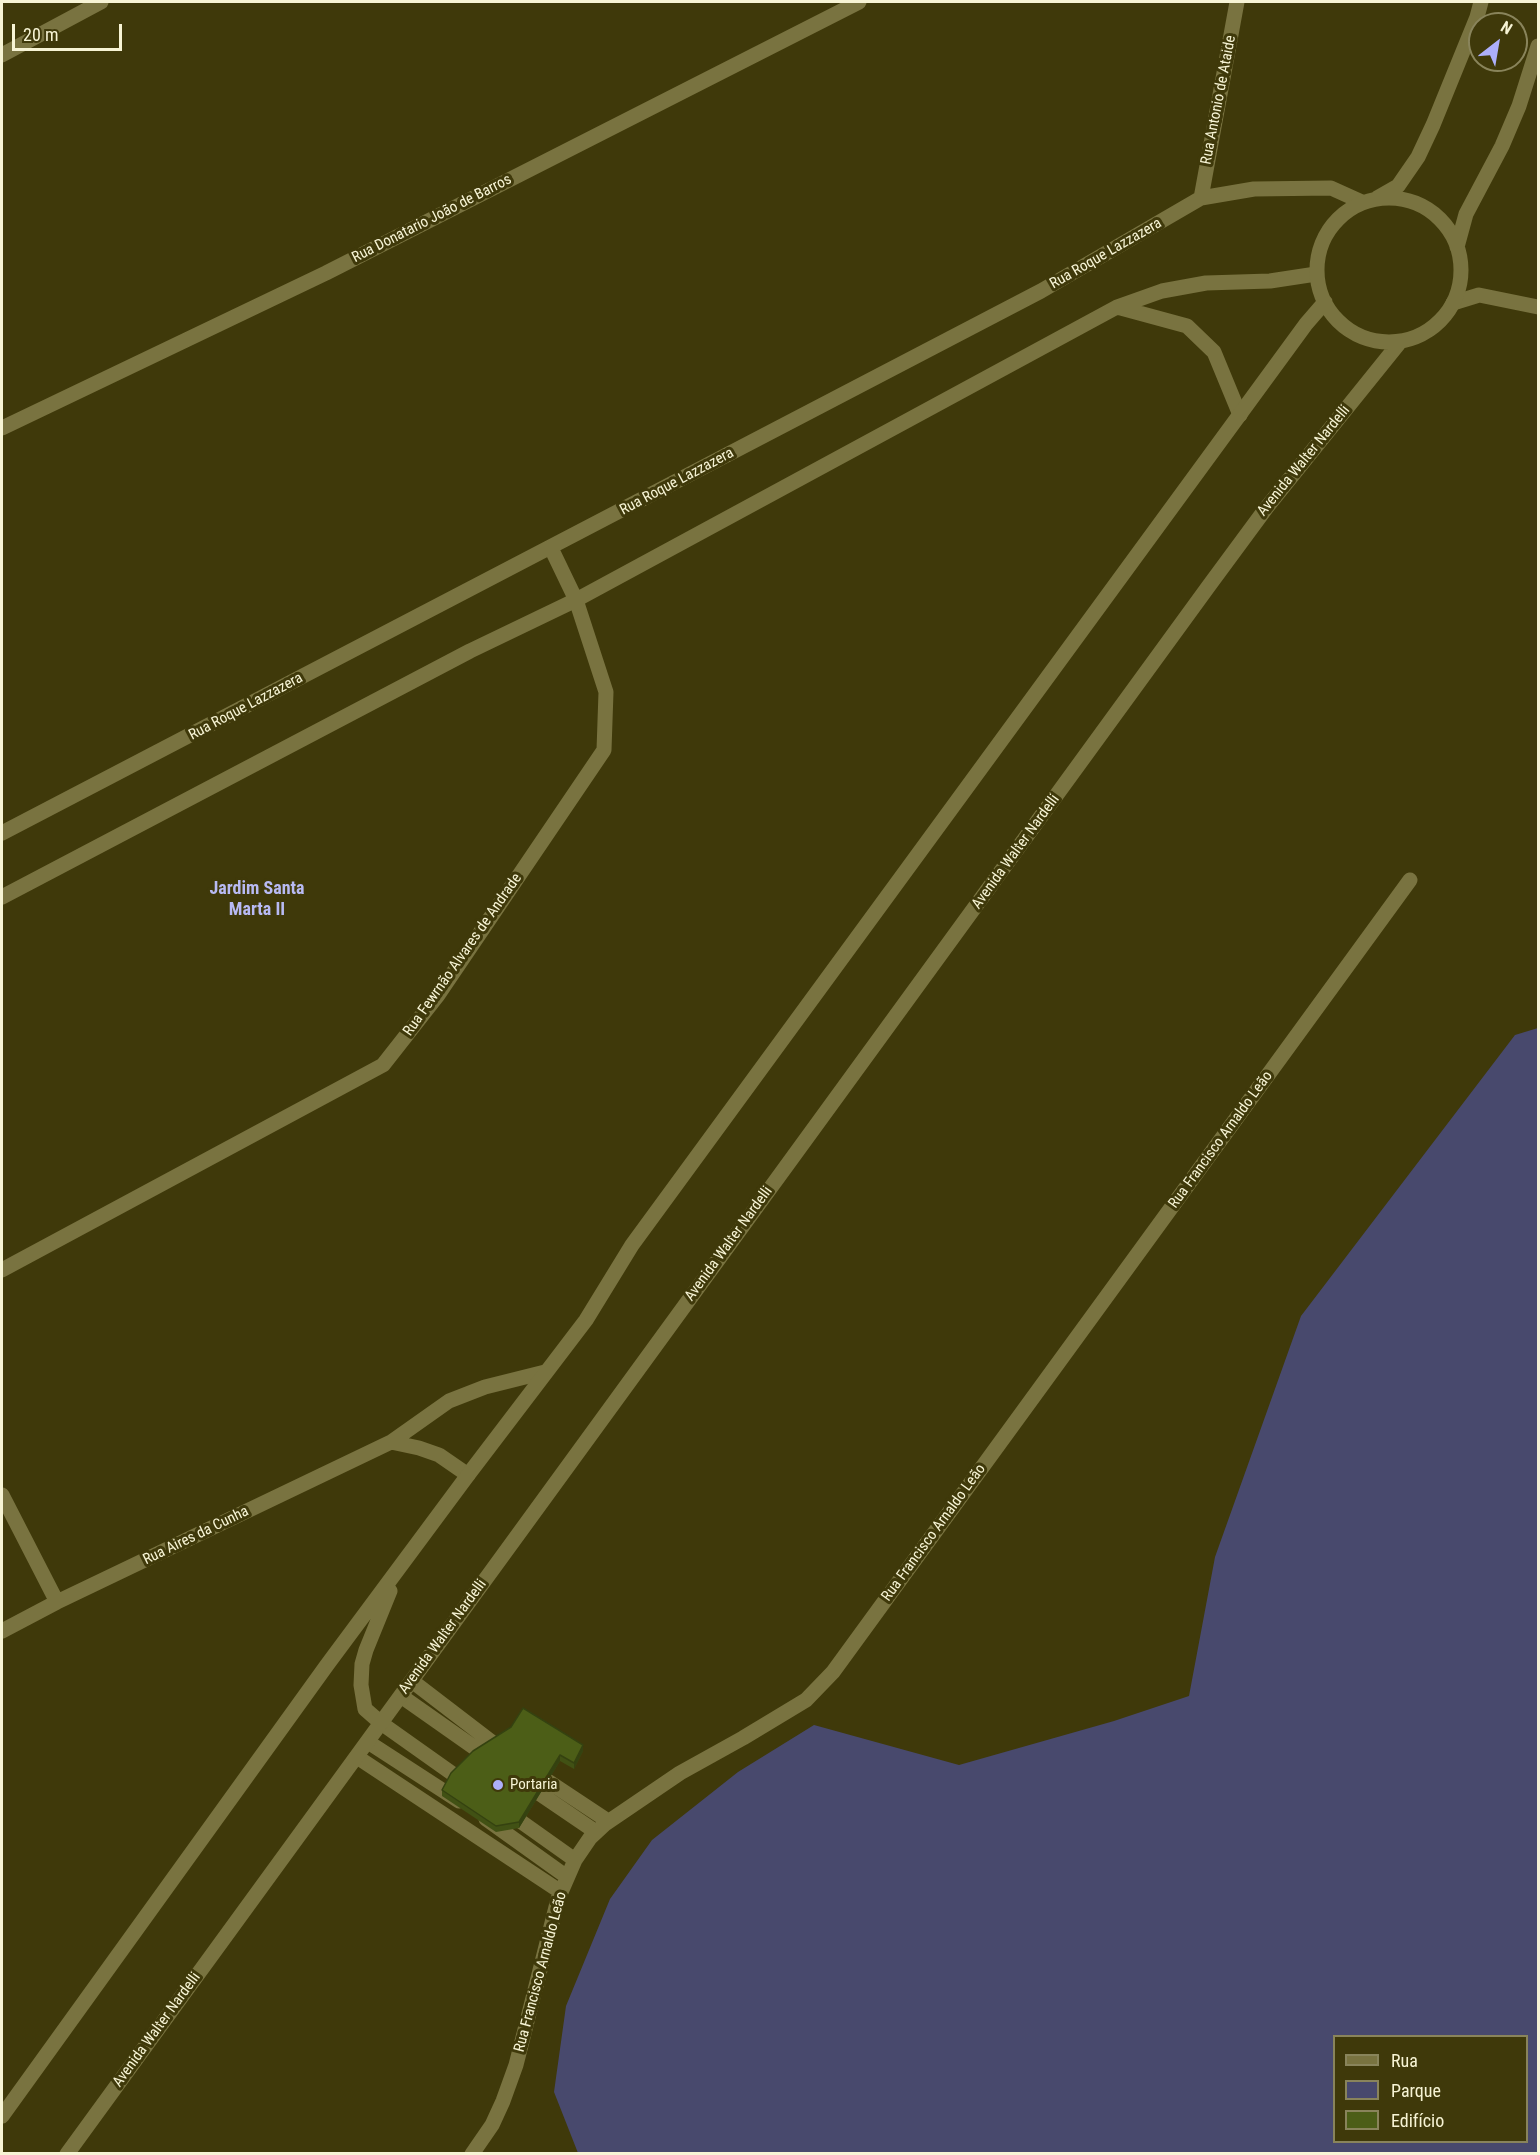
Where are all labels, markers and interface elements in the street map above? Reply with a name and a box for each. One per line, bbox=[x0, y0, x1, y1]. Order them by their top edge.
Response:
scale bar bbox=[15, 12, 124, 50]
north arrow bbox=[1468, 12, 1528, 72]
text: N bbox=[1497, 17, 1516, 39]
text: 20 m bbox=[23, 24, 58, 45]
street label: Rua Antonio de Ataide bbox=[1198, 34, 1240, 166]
street label: Rua Donatario João de Barros bbox=[349, 171, 515, 267]
street label: Rua Roque Lazzazera bbox=[1047, 215, 1165, 293]
street label: Avenida Walter Nardelli bbox=[1254, 402, 1354, 520]
street label: Rua Roque Lazzazera bbox=[617, 444, 737, 520]
street label: Rua Roque Lazzazera bbox=[186, 669, 306, 745]
street label: Avenida Walter Nardelli bbox=[968, 791, 1064, 913]
street label: Rua Fewrnão Alvares de Andrade bbox=[400, 870, 526, 1040]
district label: Jardim Santa Marta II bbox=[209, 878, 305, 920]
street label: Rua Francisco Arnaldo Leão bbox=[1165, 1068, 1277, 1212]
street label: Avenida Walter Nardelli bbox=[681, 1183, 777, 1305]
street label: Rua Francisco Arnaldo Leão bbox=[878, 1461, 990, 1605]
street label: Rua Aires da Cunha bbox=[140, 1503, 252, 1569]
street label: Avenida Walter Nardelli bbox=[395, 1576, 491, 1698]
place label: Portaria bbox=[510, 1776, 558, 1794]
marker: Portaria bbox=[491, 1778, 505, 1792]
street label: Rua Francisco Arnaldo Leão bbox=[511, 1890, 571, 2054]
street label: Avenida Walter Nardelli bbox=[109, 1969, 205, 2091]
legend bbox=[1333, 2035, 1528, 2143]
text: Rua bbox=[1391, 2050, 1418, 2071]
text: Parque bbox=[1391, 2080, 1441, 2101]
text: Edifício bbox=[1391, 2110, 1444, 2131]

